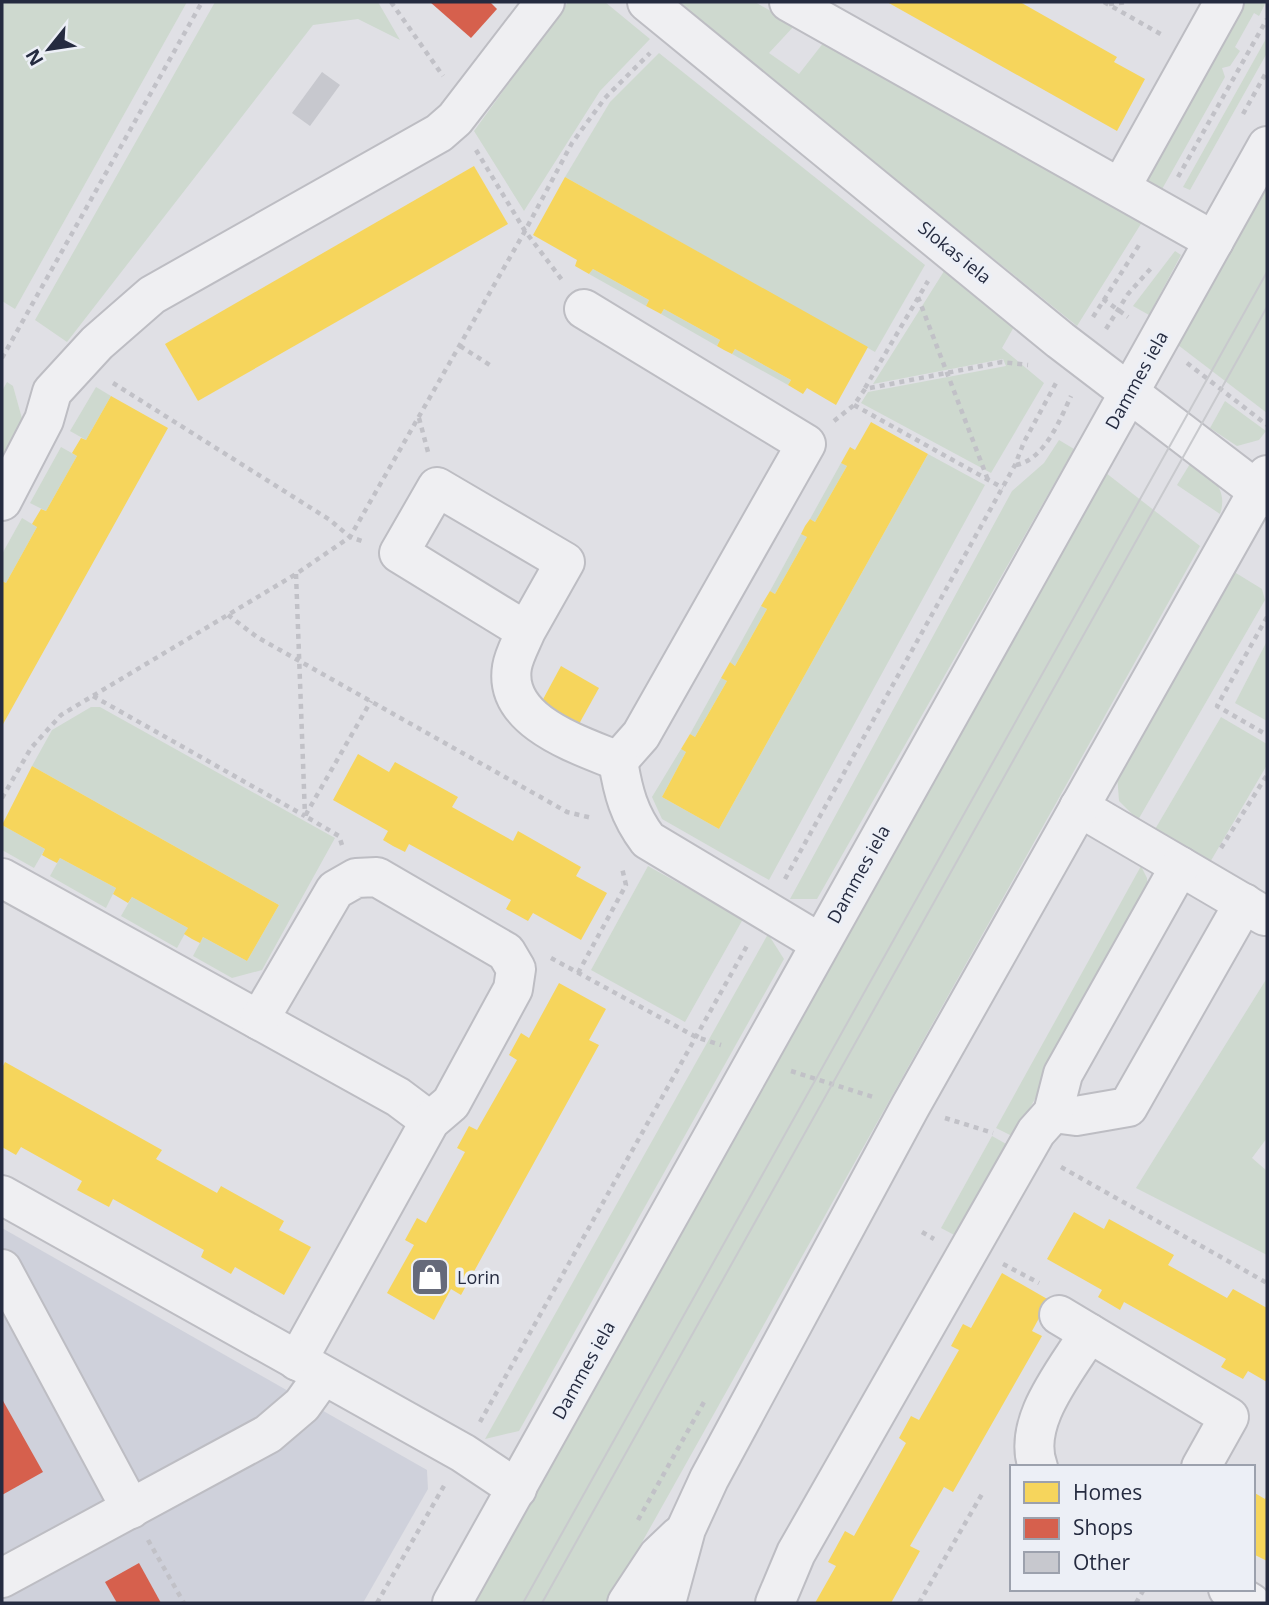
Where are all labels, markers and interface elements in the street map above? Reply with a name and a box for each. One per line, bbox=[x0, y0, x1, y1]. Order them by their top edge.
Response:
north arrow bbox=[14, 14, 84, 84]
text: N bbox=[19, 44, 49, 71]
street label: Slokas iela bbox=[914, 215, 996, 289]
street label: Dammes iela bbox=[1099, 327, 1173, 433]
street label: Dammes iela bbox=[821, 821, 895, 927]
shop icon: Lorin bbox=[409, 1256, 451, 1298]
place label: Lorin bbox=[457, 1265, 500, 1289]
street label: Dammes iela bbox=[546, 1317, 620, 1423]
legend bbox=[1010, 1465, 1255, 1591]
text: Homes bbox=[1073, 1478, 1142, 1506]
text: Shops bbox=[1073, 1513, 1133, 1541]
text: Other bbox=[1073, 1548, 1130, 1576]

